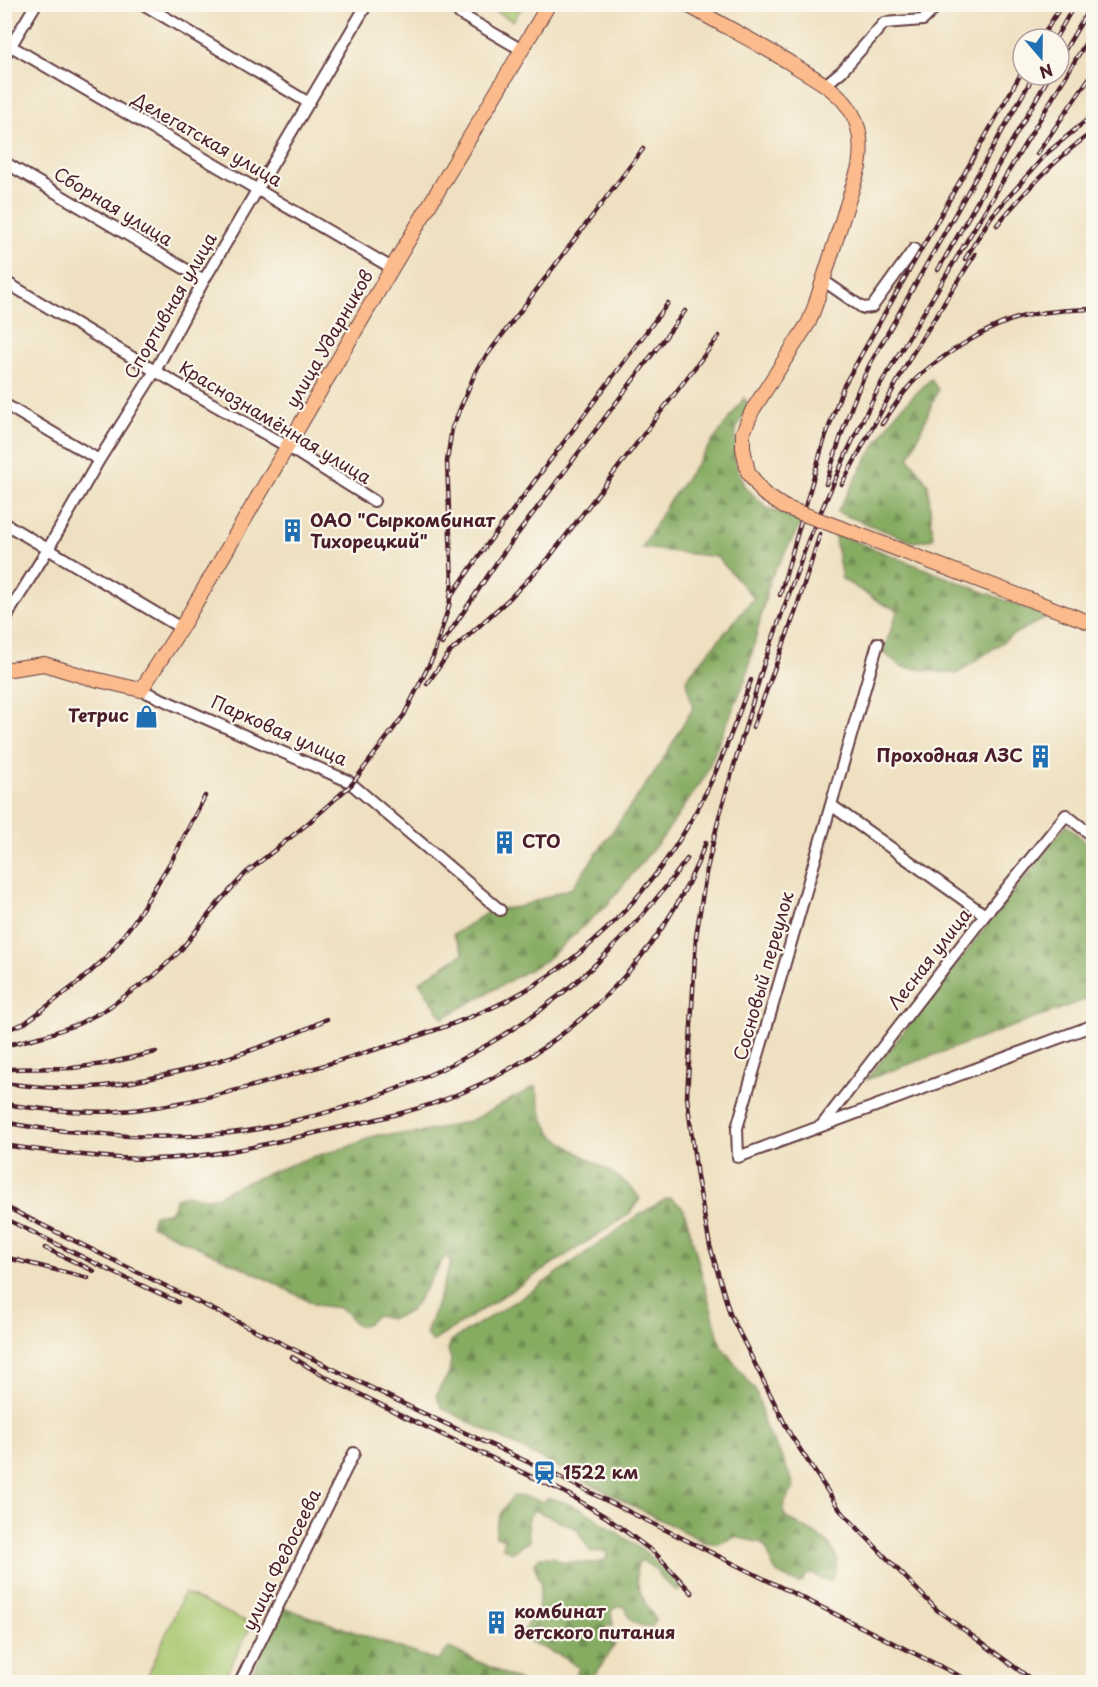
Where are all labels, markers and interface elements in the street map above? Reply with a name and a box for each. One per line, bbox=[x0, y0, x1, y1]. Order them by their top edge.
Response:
north arrow bbox=[1011, 27, 1071, 87]
text: N bbox=[1036, 59, 1057, 85]
street label: Делегатская улица bbox=[127, 84, 288, 193]
street label: Сборная улица bbox=[49, 159, 179, 252]
street label: Спортивная улица bbox=[117, 226, 223, 384]
street label: улица Ударников bbox=[278, 264, 379, 412]
street label: Краснознамённая улица bbox=[174, 353, 378, 490]
place label: ОАО "Сыркомбинат Тихорецкий" bbox=[310, 506, 496, 554]
building icon: ОАО "Сыркомбинат Тихорецкий" bbox=[279, 518, 305, 544]
street label: Парковая улица bbox=[207, 687, 353, 772]
place label: Тетрис bbox=[68, 701, 129, 728]
shop icon: Тетрис bbox=[134, 703, 160, 729]
place label: Проходная ЛЗС bbox=[876, 741, 1023, 768]
building icon: Проходная ЛЗС bbox=[1028, 743, 1054, 769]
place label: СТО bbox=[522, 827, 561, 854]
building icon: СТО bbox=[491, 829, 517, 855]
street label: Сосновый переулок bbox=[726, 888, 800, 1063]
street label: Лесная улица bbox=[881, 901, 978, 1015]
place label: 1522 км bbox=[563, 1458, 638, 1485]
station icon: 1522 км bbox=[532, 1460, 558, 1486]
street label: улица Федосеева bbox=[235, 1483, 327, 1635]
place label: комбинат детского питания bbox=[514, 1597, 675, 1645]
building icon: комбинат детского питания bbox=[483, 1609, 509, 1635]

